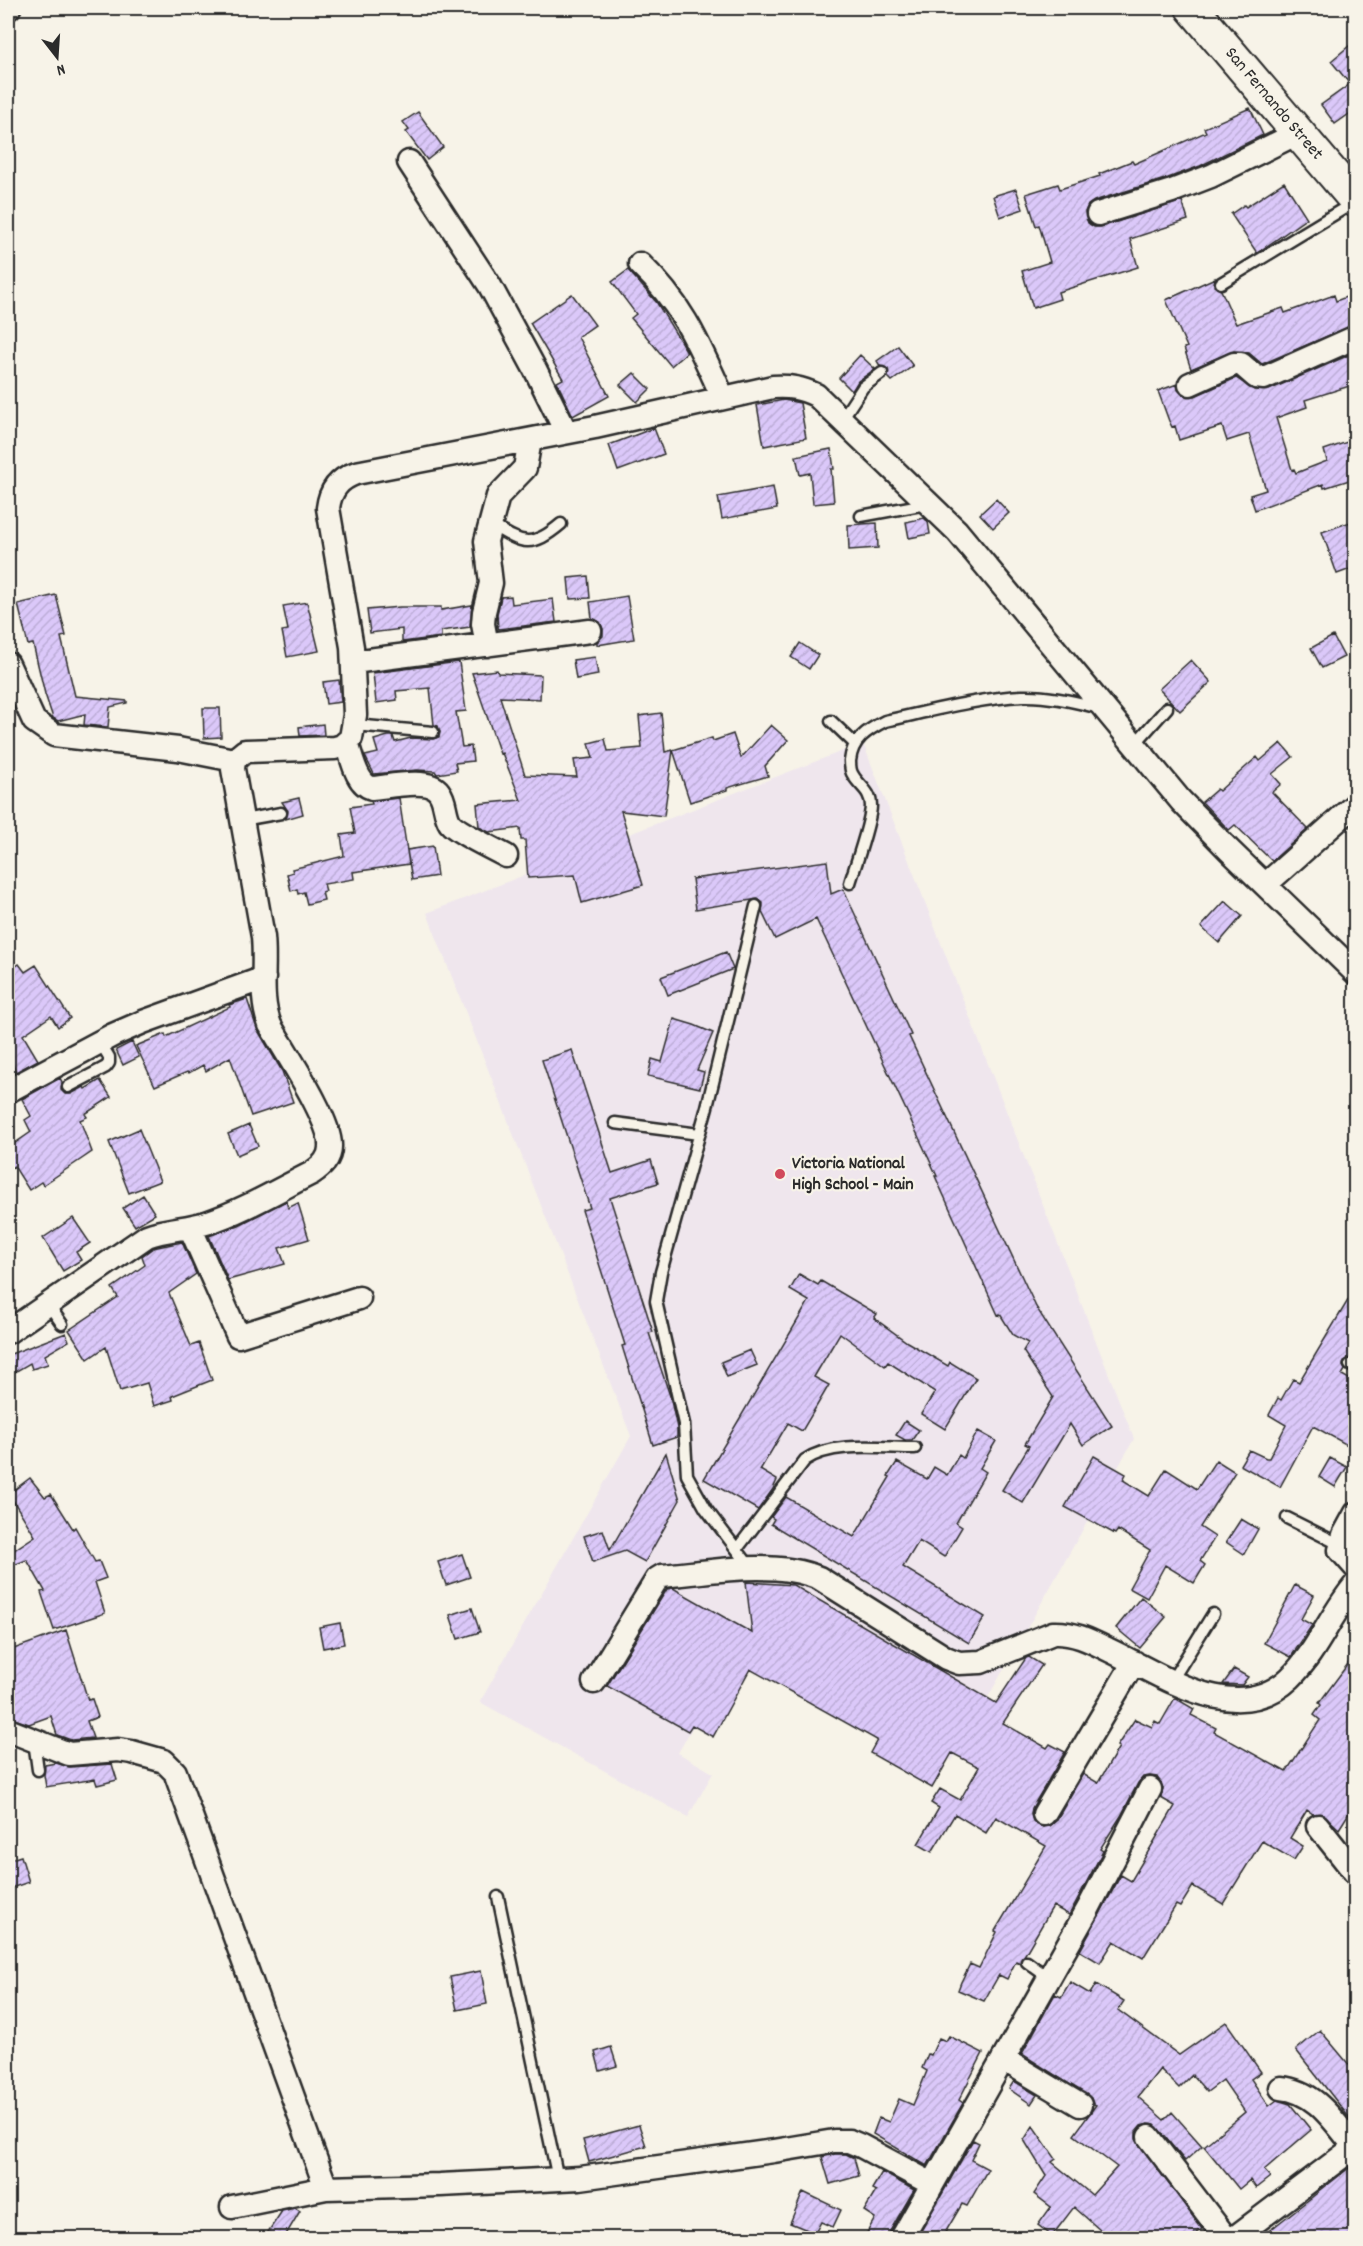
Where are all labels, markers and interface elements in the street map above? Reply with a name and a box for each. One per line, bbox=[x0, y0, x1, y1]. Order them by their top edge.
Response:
north arrow bbox=[27, 27, 87, 87]
street label: San Fernando Street bbox=[1218, 42, 1329, 166]
text: N bbox=[53, 57, 68, 81]
place label: Victoria National High School - Main bbox=[792, 1152, 913, 1198]
marker: Victoria National High School - Main bbox=[773, 1167, 787, 1181]

